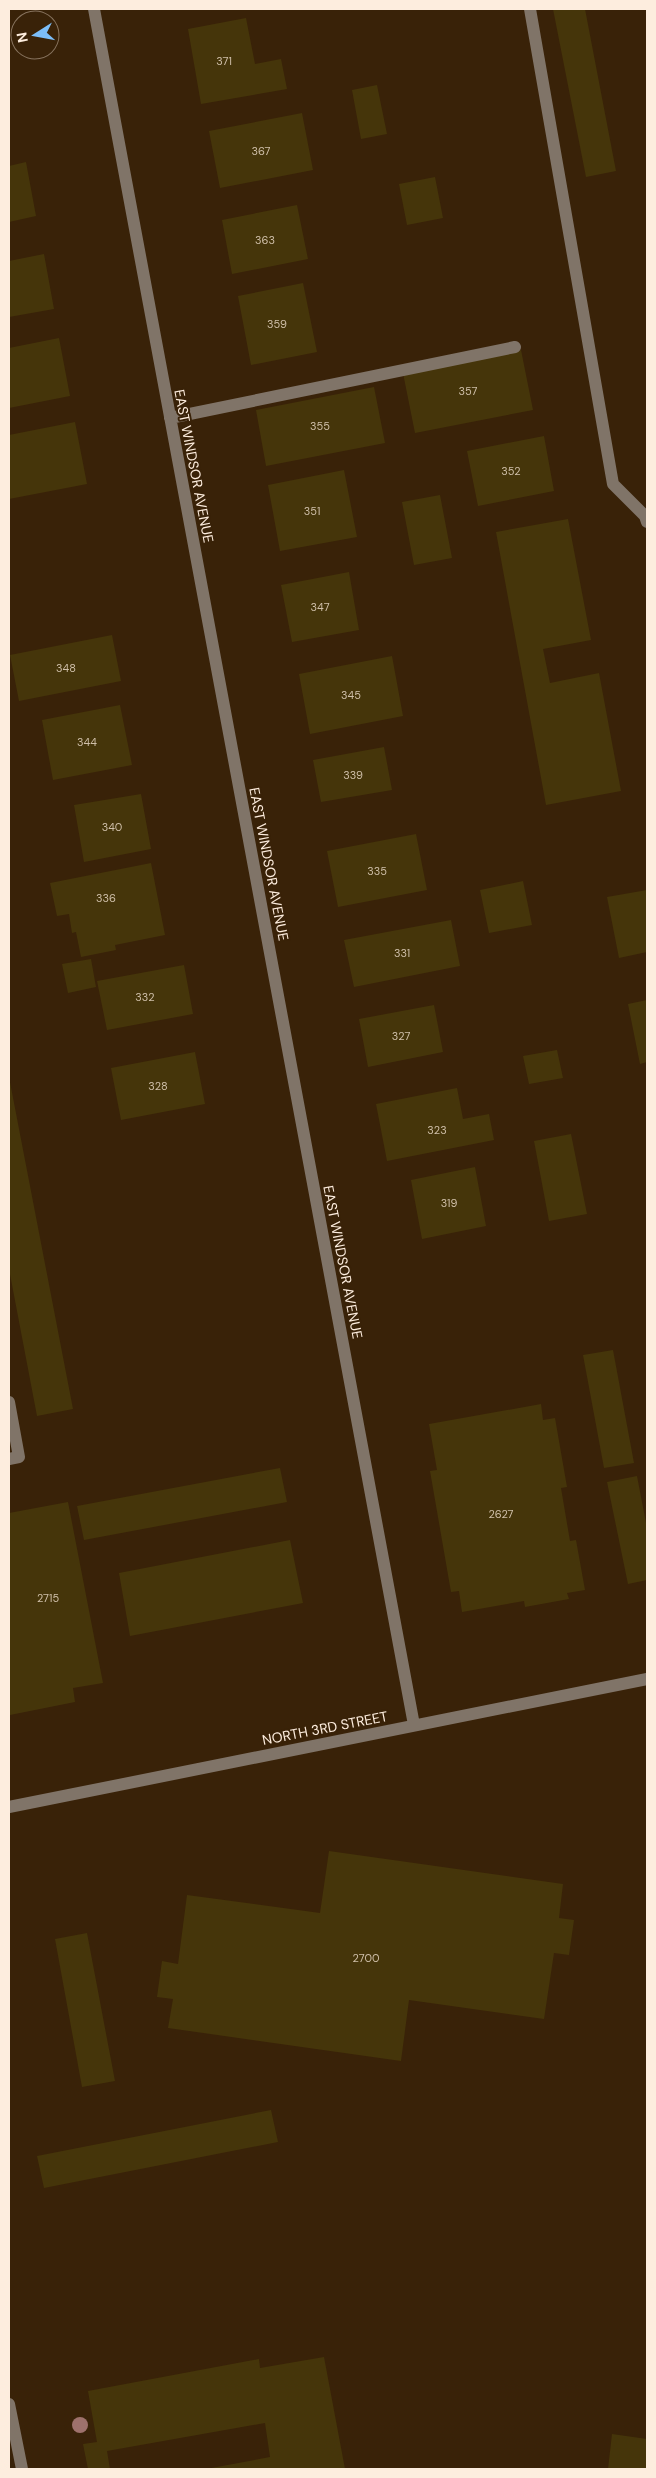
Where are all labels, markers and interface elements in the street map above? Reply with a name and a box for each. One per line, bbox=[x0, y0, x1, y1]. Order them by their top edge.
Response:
north arrow bbox=[10, 10, 60, 60]
text: N bbox=[12, 31, 32, 44]
house number: 371 bbox=[216, 54, 232, 68]
house number: 367 bbox=[252, 144, 271, 158]
house number: 363 bbox=[255, 233, 275, 247]
house number: 359 bbox=[267, 317, 287, 331]
house number: 357 bbox=[459, 384, 478, 398]
street label: EAST WINDSOR AVENUE bbox=[170, 388, 218, 544]
house number: 355 bbox=[310, 419, 330, 433]
house number: 352 bbox=[501, 464, 521, 478]
house number: 351 bbox=[304, 504, 320, 518]
house number: 347 bbox=[310, 600, 330, 614]
house number: 348 bbox=[56, 661, 76, 675]
house number: 345 bbox=[341, 688, 361, 702]
house number: 344 bbox=[77, 735, 97, 749]
house number: 339 bbox=[343, 768, 363, 782]
street label: EAST WINDSOR AVENUE bbox=[245, 786, 293, 942]
house number: 340 bbox=[102, 820, 122, 834]
house number: 335 bbox=[367, 864, 387, 878]
house number: 336 bbox=[96, 891, 116, 905]
house number: 331 bbox=[394, 946, 410, 960]
house number: 332 bbox=[135, 990, 155, 1004]
house number: 327 bbox=[392, 1029, 410, 1043]
house number: 328 bbox=[148, 1079, 168, 1093]
house number: 323 bbox=[427, 1123, 447, 1137]
street label: EAST WINDSOR AVENUE bbox=[319, 1184, 367, 1340]
house number: 319 bbox=[441, 1196, 457, 1210]
house number: 2627 bbox=[489, 1507, 514, 1521]
house number: 2715 bbox=[37, 1591, 59, 1605]
street label: NORTH 3RD STREET bbox=[261, 1707, 389, 1749]
house number: 2700 bbox=[353, 1951, 379, 1965]

